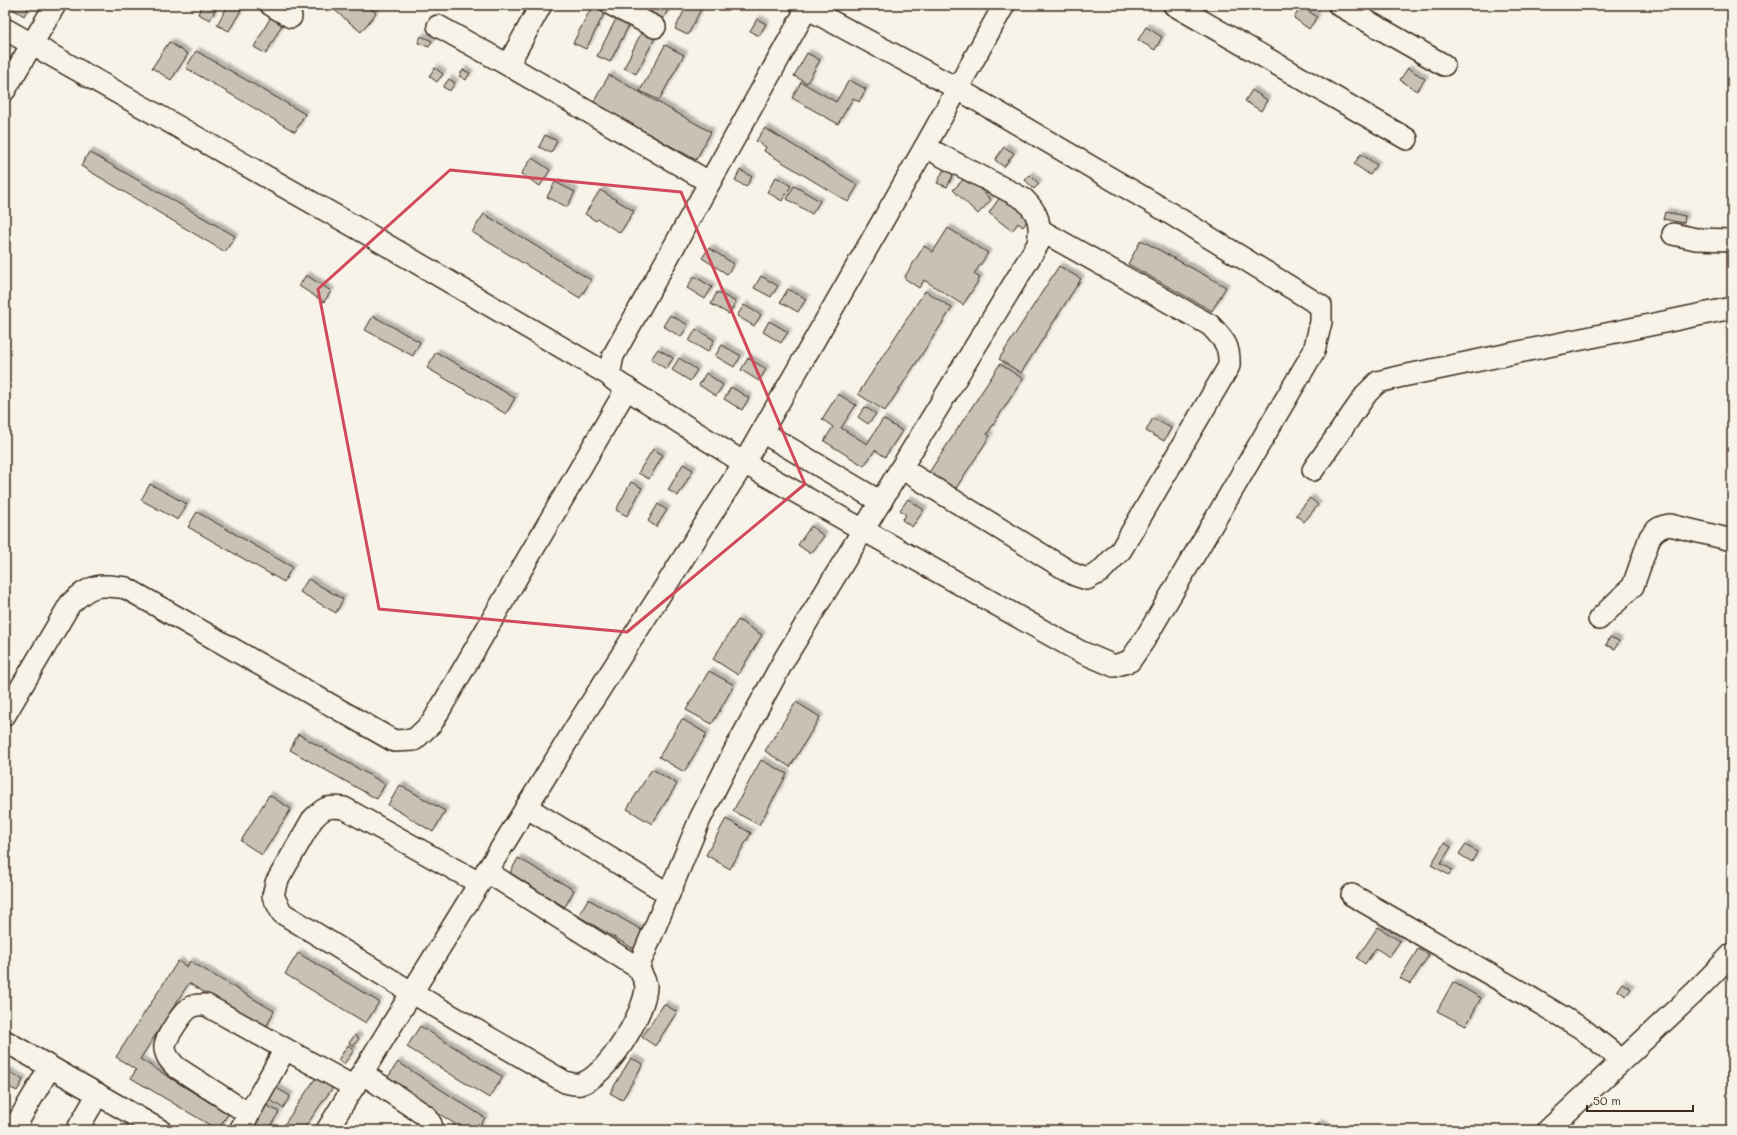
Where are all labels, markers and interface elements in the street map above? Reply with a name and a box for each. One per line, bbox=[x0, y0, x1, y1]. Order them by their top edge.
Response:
scale bar bbox=[1587, 1087, 1693, 1113]
text: 50 m bbox=[1593, 1092, 1621, 1108]

